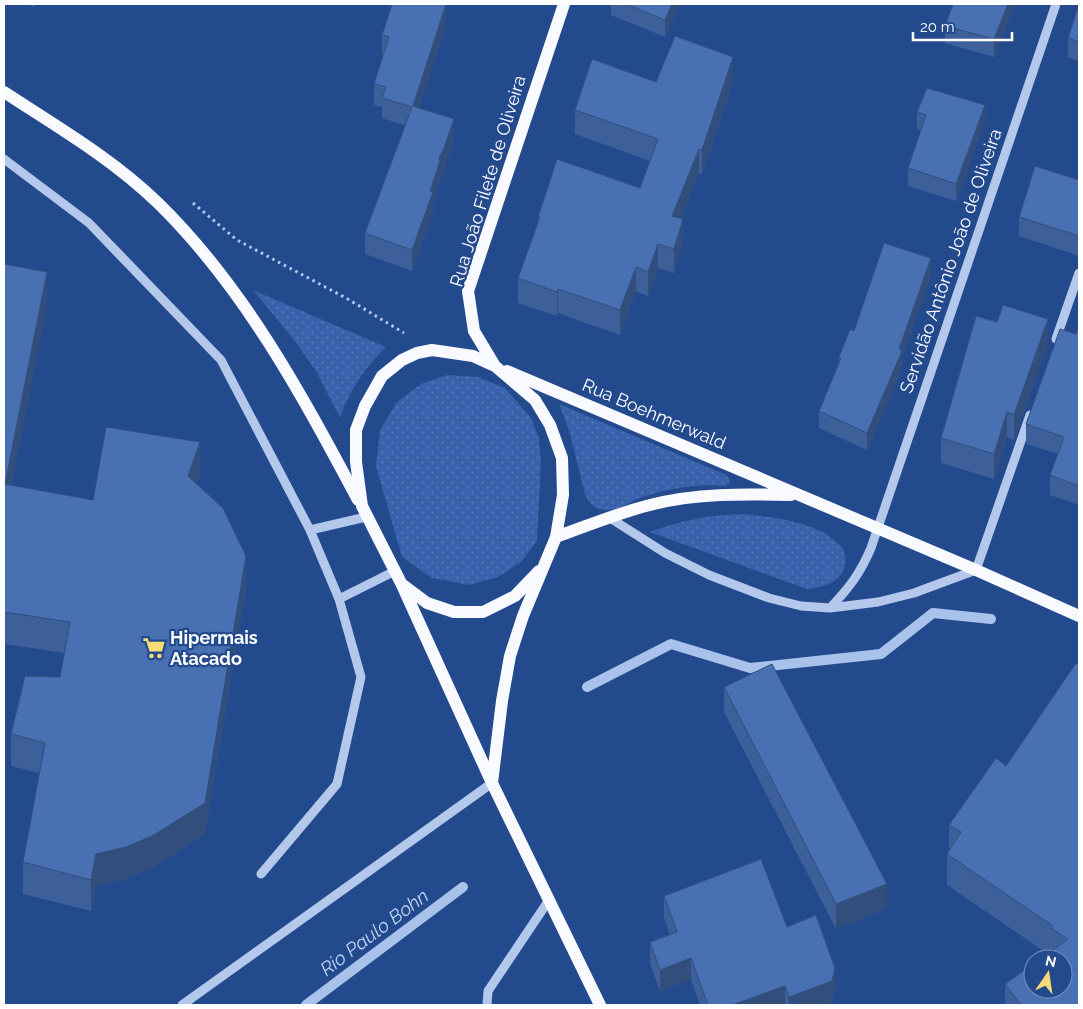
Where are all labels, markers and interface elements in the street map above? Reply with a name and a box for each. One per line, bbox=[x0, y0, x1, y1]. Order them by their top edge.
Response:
scale bar bbox=[913, 10, 1012, 42]
text: 20 m bbox=[920, 18, 955, 36]
street label: Rua João Filete de Oliveira bbox=[445, 73, 530, 289]
street label: Servidão Antônio João de Oliveira bbox=[895, 126, 1006, 396]
street label: Rua Boehmerwald bbox=[579, 374, 729, 453]
place label: Hipermais Atacado bbox=[170, 627, 258, 669]
supermarket icon: Hipermais Atacado bbox=[141, 635, 167, 661]
water label: Rio Paulo Bohn bbox=[316, 884, 432, 980]
north arrow bbox=[1023, 949, 1073, 999]
text: N bbox=[1044, 952, 1058, 970]

